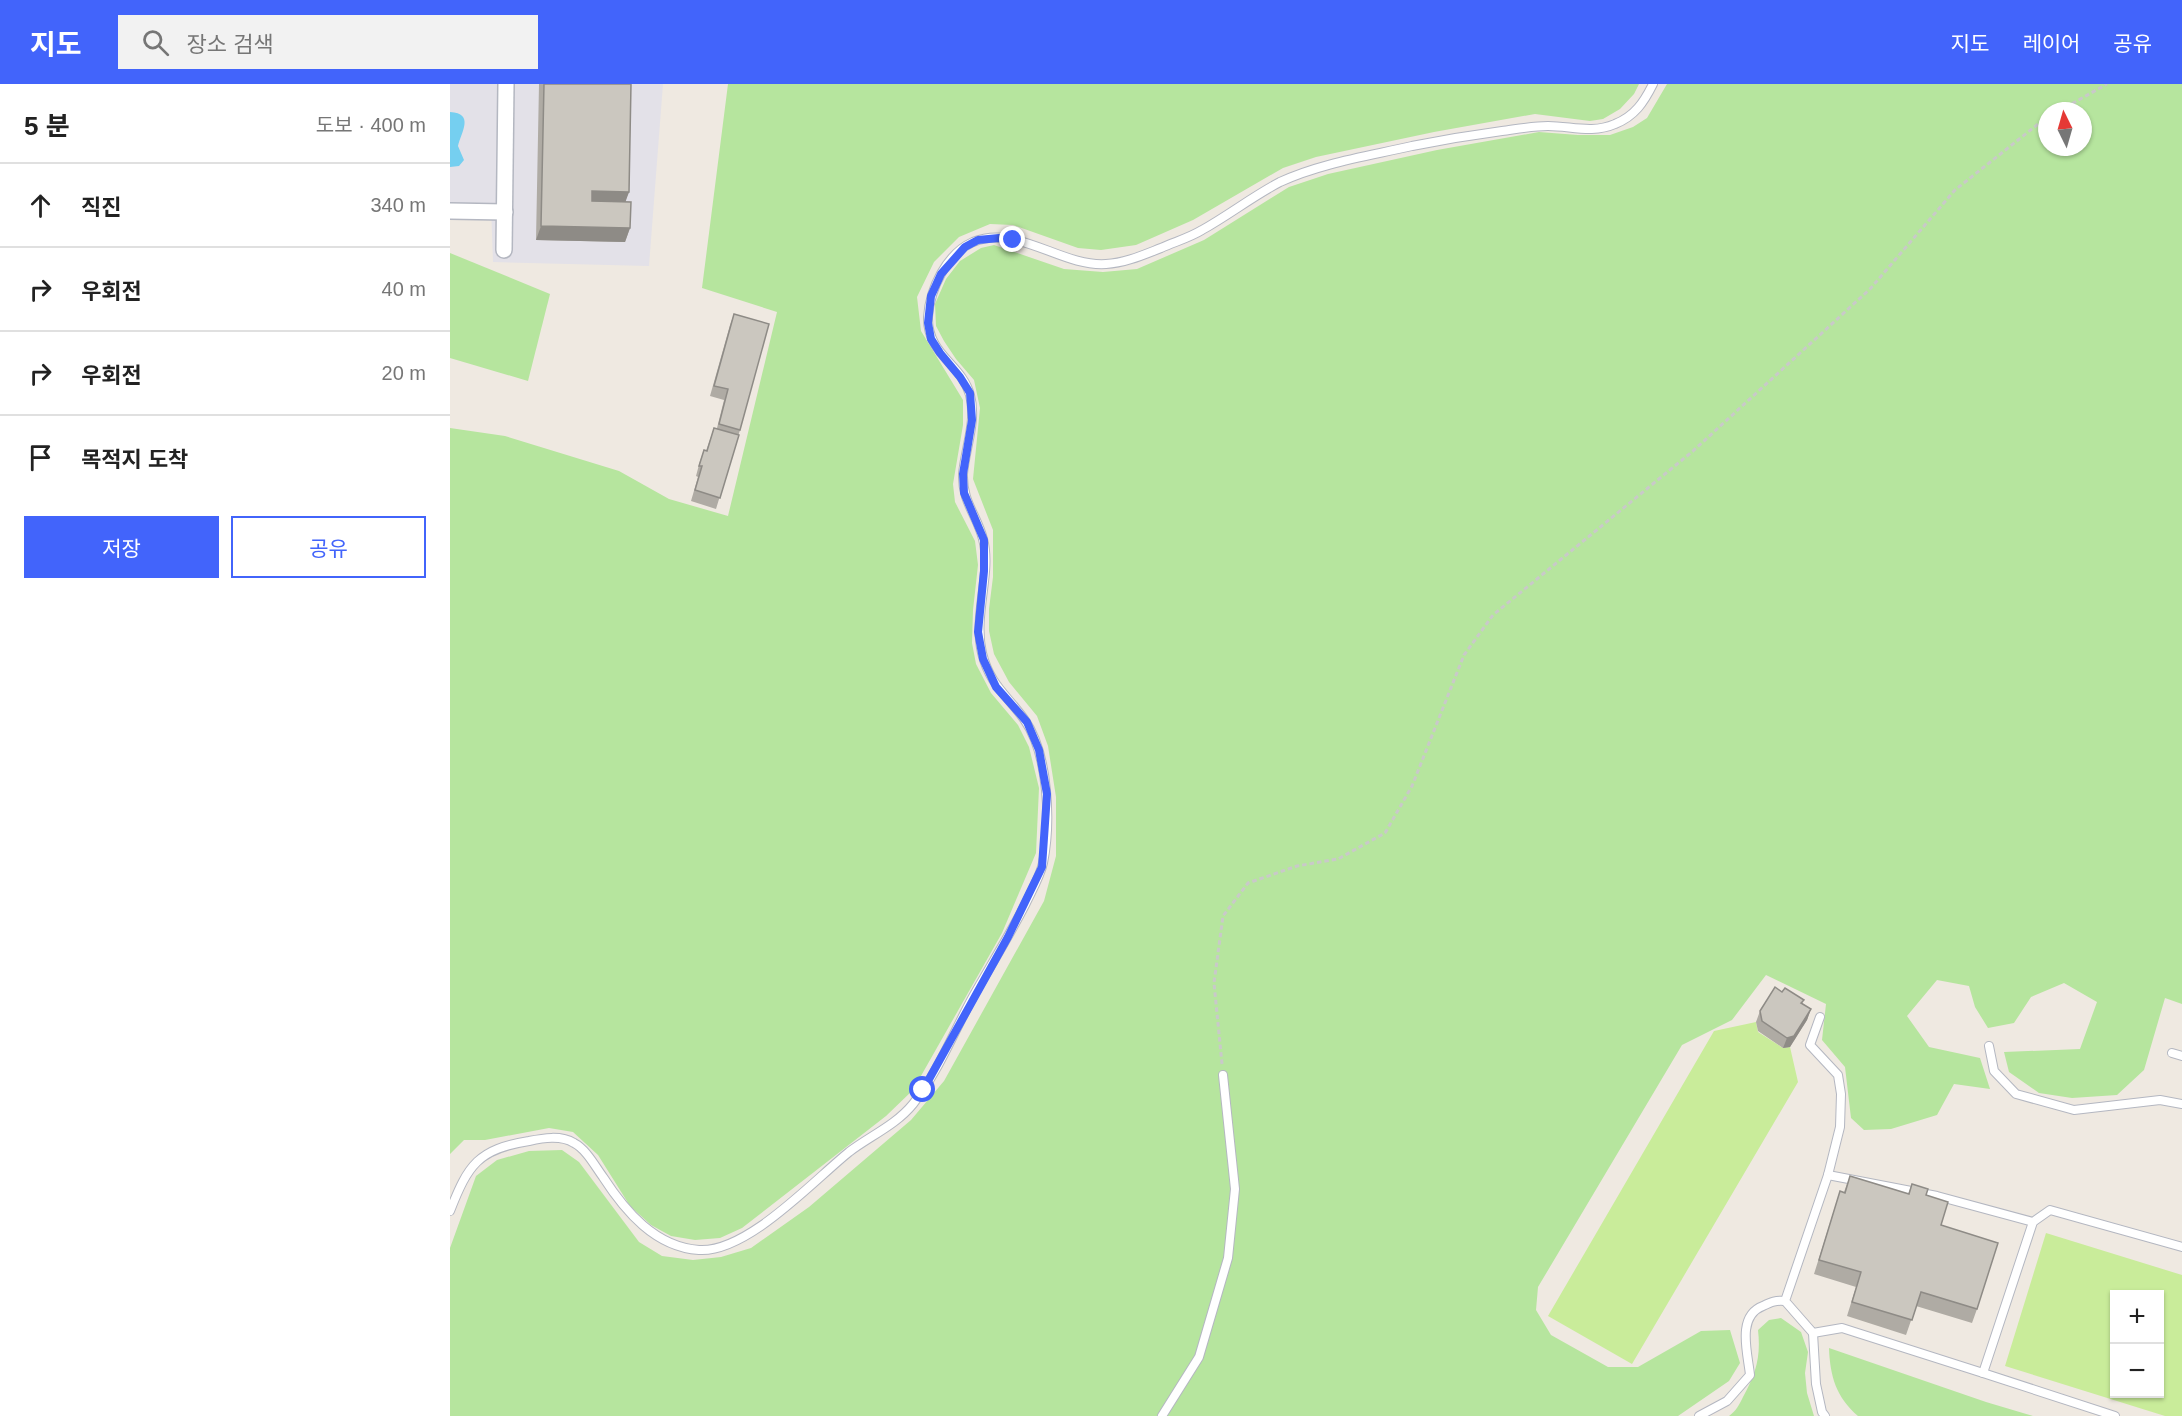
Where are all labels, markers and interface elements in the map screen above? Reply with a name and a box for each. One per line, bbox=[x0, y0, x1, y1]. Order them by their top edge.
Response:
search box bbox=[118, 15, 538, 69]
icon: search bbox=[139, 26, 172, 59]
text: 지도 bbox=[30, 29, 82, 60]
text: 장소 검색 bbox=[187, 32, 274, 57]
text: 지도 bbox=[1951, 32, 1989, 55]
text: 레이어 bbox=[2022, 32, 2080, 55]
text: 공유 bbox=[2113, 32, 2152, 55]
north arrow bbox=[2038, 102, 2092, 156]
text: 5 분 bbox=[24, 111, 70, 141]
text: 도보 · 400 m bbox=[316, 114, 426, 136]
icon: ahead bbox=[24, 189, 57, 222]
text: 340 m bbox=[370, 194, 426, 216]
text: 직진 bbox=[81, 195, 121, 220]
route end bbox=[999, 226, 1025, 252]
icon: right bbox=[24, 273, 57, 306]
text: 40 m bbox=[382, 278, 426, 300]
text: 우회전 bbox=[81, 279, 142, 304]
icon: right bbox=[24, 357, 57, 390]
text: 20 m bbox=[382, 362, 426, 384]
text: 우회전 bbox=[81, 363, 142, 388]
icon: arrive bbox=[24, 441, 57, 474]
text: 목적지 도착 bbox=[81, 447, 188, 472]
button: 저장 bbox=[24, 516, 219, 578]
button: 공유 bbox=[231, 516, 426, 578]
route start bbox=[909, 1076, 935, 1102]
map controls bbox=[2110, 1290, 2164, 1398]
button: + bbox=[2110, 1290, 2164, 1344]
button: − bbox=[2110, 1344, 2164, 1398]

